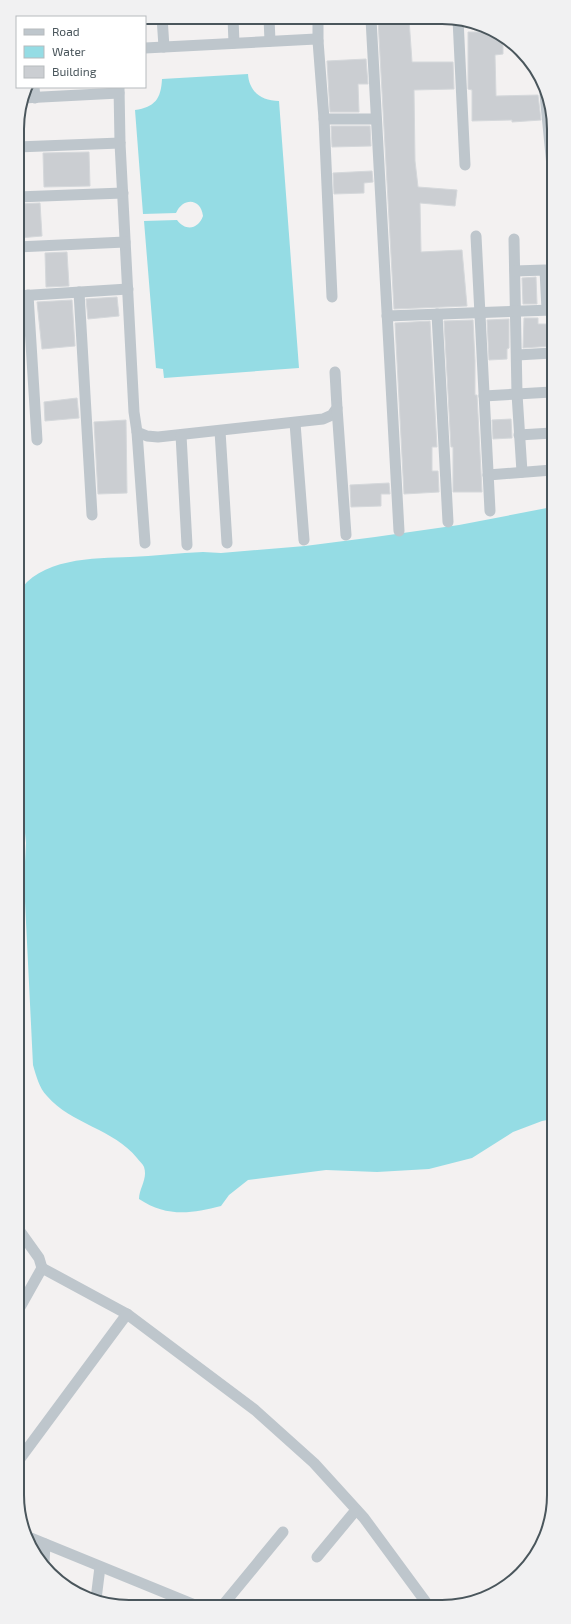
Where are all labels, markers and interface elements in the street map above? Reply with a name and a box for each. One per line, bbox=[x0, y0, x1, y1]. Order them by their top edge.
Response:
legend bbox=[16, 16, 146, 88]
text: Road bbox=[52, 24, 80, 38]
text: Water bbox=[52, 44, 86, 58]
text: Building bbox=[52, 64, 97, 78]

